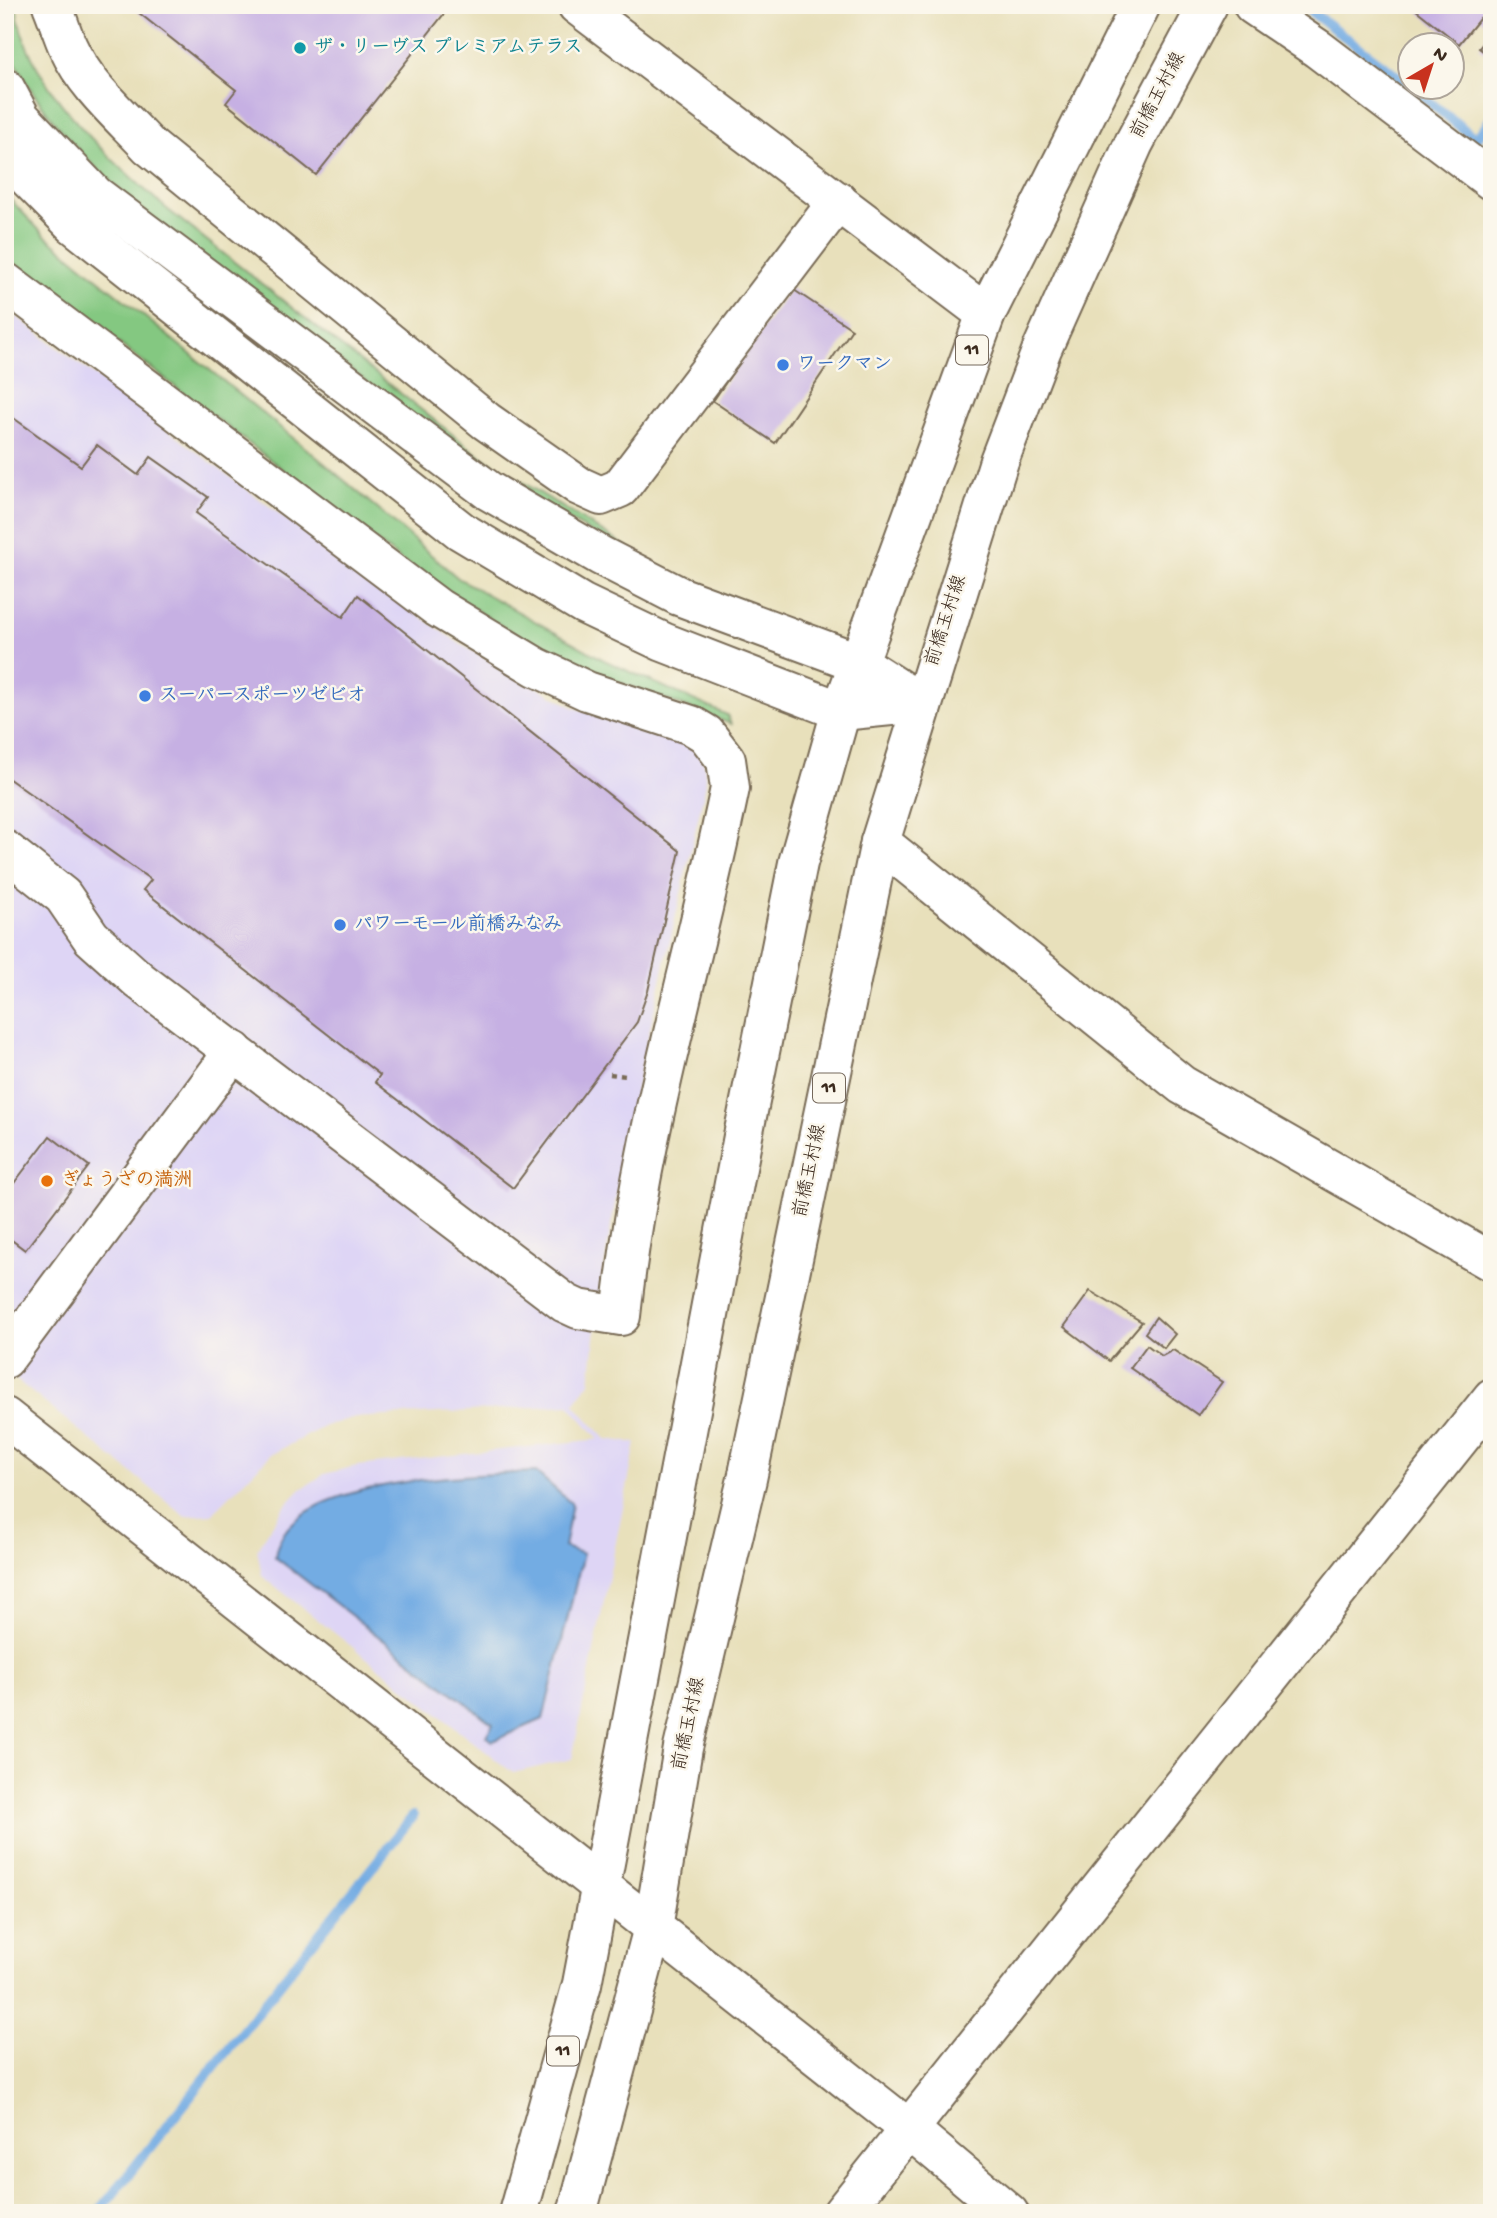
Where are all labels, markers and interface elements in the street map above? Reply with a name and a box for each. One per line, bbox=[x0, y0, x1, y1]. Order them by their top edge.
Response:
north arrow bbox=[1396, 32, 1466, 102]
place label: ザ・リーヴス プレミアムテラス bbox=[314, 36, 583, 60]
marker: ザ・リーヴス プレミアムテラス bbox=[292, 40, 308, 56]
text: N bbox=[1427, 43, 1452, 68]
street label: 前橋玉村線 bbox=[1126, 48, 1191, 143]
road number: 11 bbox=[956, 336, 988, 364]
place label: ワークマン bbox=[797, 354, 892, 377]
marker: ワークマン bbox=[775, 357, 791, 373]
street label: 前橋玉村線 bbox=[920, 572, 973, 670]
place label: スーパースポーツゼビオ bbox=[159, 685, 366, 708]
marker: スーパースポーツゼビオ bbox=[137, 688, 153, 704]
place label: パワーモール前橋みなみ bbox=[354, 913, 562, 937]
marker: パワーモール前橋みなみ bbox=[332, 917, 348, 933]
road number: 11 bbox=[813, 1073, 845, 1102]
street label: 前橋玉村線 bbox=[789, 1122, 832, 1220]
place label: ぎょうざの満洲 bbox=[61, 1169, 192, 1193]
marker: ぎょうざの満洲 bbox=[39, 1173, 55, 1189]
street label: 前橋玉村線 bbox=[668, 1675, 711, 1773]
road number: 11 bbox=[547, 2036, 579, 2066]

